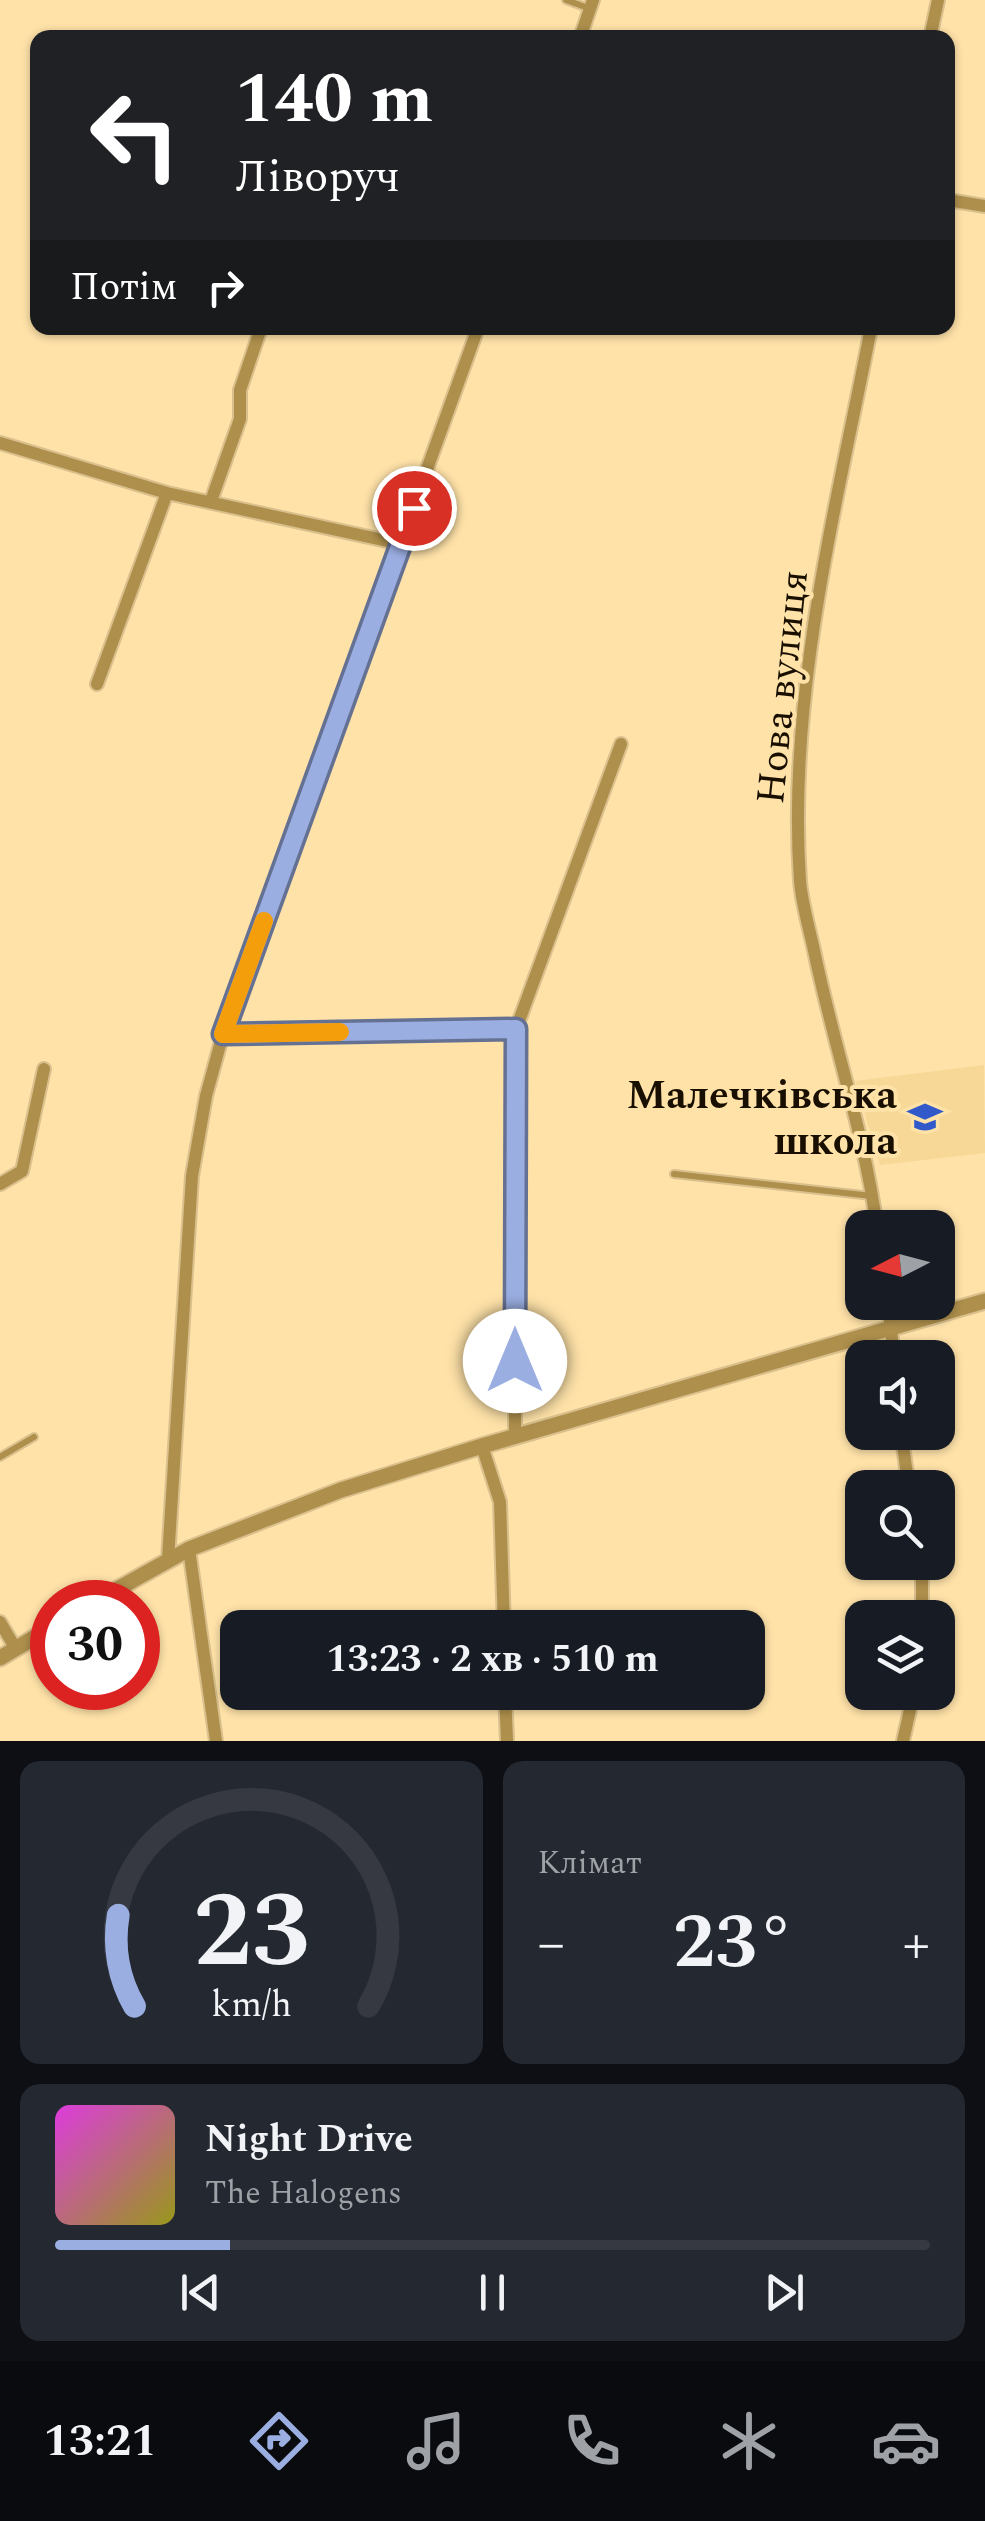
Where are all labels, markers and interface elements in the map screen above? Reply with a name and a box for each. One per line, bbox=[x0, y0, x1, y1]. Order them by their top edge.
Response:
text: 140 m bbox=[235, 47, 433, 153]
icon: left bbox=[70, 70, 200, 200]
text: Ліворуч bbox=[235, 143, 400, 212]
text: Потім bbox=[70, 259, 178, 317]
icon: right bbox=[198, 260, 253, 315]
pin bbox=[372, 466, 457, 551]
icon: arrive bbox=[387, 481, 442, 536]
street label: Нова вулиця bbox=[741, 567, 826, 807]
place label: Малечківська школа bbox=[627, 1066, 897, 1173]
school or university icon: Малечківська школа bbox=[906, 1098, 944, 1136]
north arrow bbox=[845, 1210, 955, 1320]
map controls bbox=[845, 1210, 955, 1710]
position arrow bbox=[463, 1309, 567, 1413]
button: sound bbox=[845, 1340, 955, 1450]
button: search bbox=[845, 1470, 955, 1580]
speed limit sign: 30 bbox=[30, 1580, 160, 1710]
button: layers bbox=[845, 1600, 955, 1710]
text: 13:23 · 2 хв · 510 m bbox=[326, 1631, 659, 1689]
text: Клімат bbox=[538, 1839, 642, 1888]
text: 23 bbox=[193, 1854, 310, 2012]
text: 23° bbox=[673, 1887, 795, 2001]
text: − bbox=[538, 1903, 565, 1986]
text: + bbox=[902, 1903, 930, 1986]
text: km/h bbox=[211, 1978, 291, 2033]
text: Night Drive bbox=[205, 2111, 413, 2169]
text: The Halogens bbox=[205, 2169, 402, 2218]
icon: previous bbox=[173, 2265, 228, 2320]
icon: pause bbox=[465, 2265, 520, 2320]
icon: next bbox=[757, 2265, 812, 2320]
icon: directions bbox=[244, 2406, 314, 2476]
icon: music bbox=[401, 2406, 471, 2476]
icon: phone bbox=[557, 2406, 627, 2476]
icon: climate bbox=[714, 2406, 784, 2476]
icon: car bbox=[871, 2406, 941, 2476]
text: 13:21 bbox=[43, 2407, 157, 2476]

